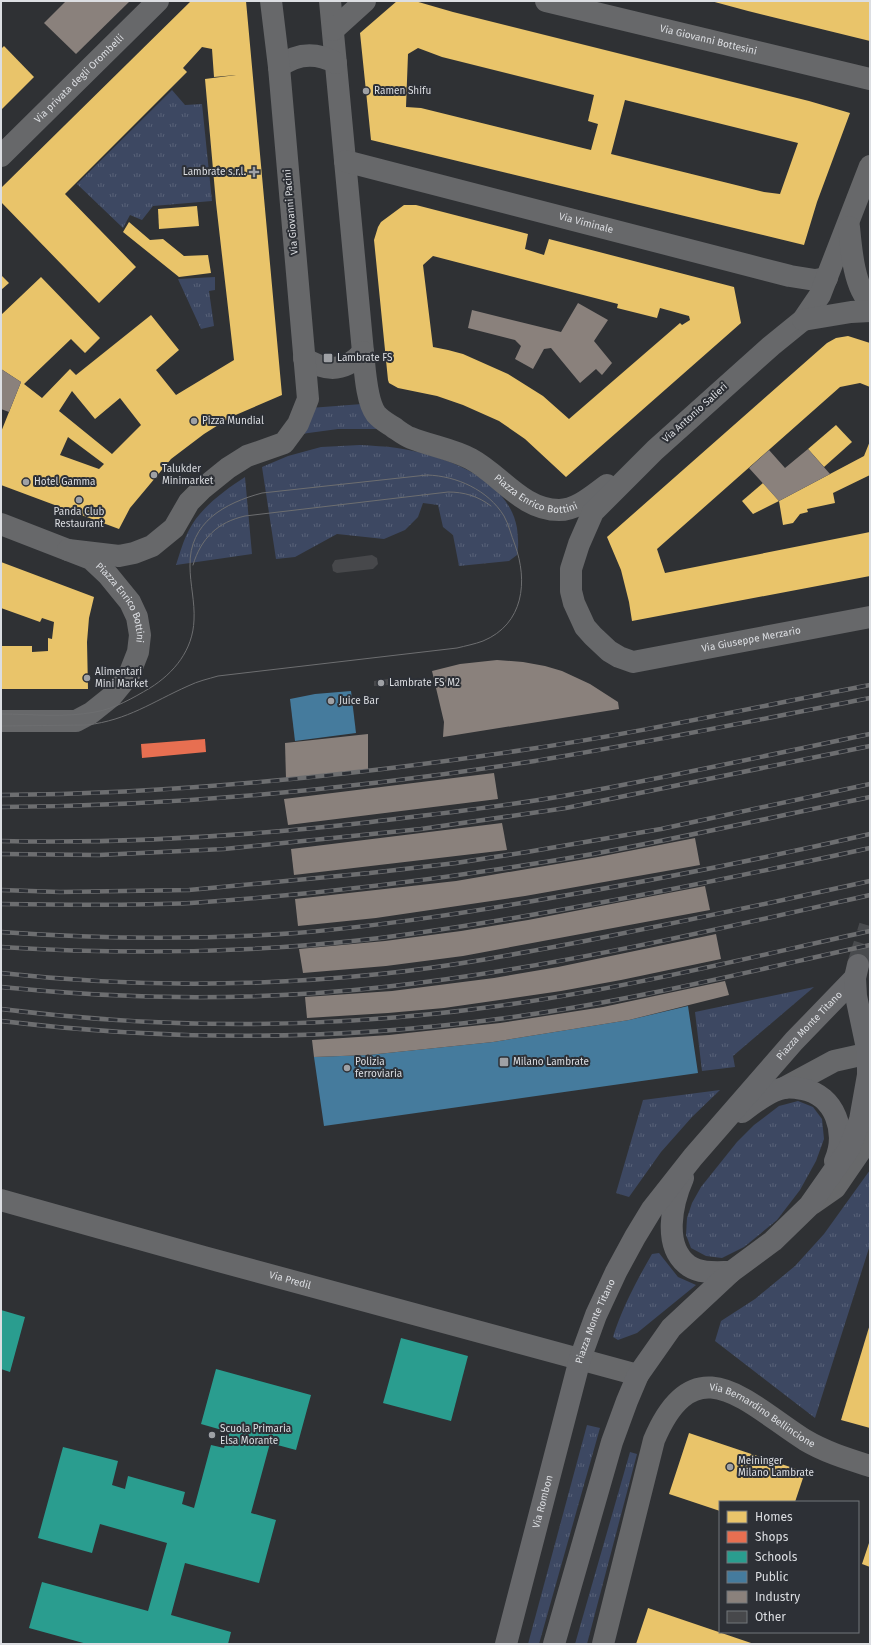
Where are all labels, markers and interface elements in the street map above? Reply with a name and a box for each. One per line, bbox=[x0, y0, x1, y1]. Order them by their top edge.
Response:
street label: Via Giovanni Bottesini bbox=[659, 23, 758, 58]
street label: Via privata degli Orombelli bbox=[32, 32, 127, 126]
place label: Ramen Shifu bbox=[374, 85, 431, 97]
marker: Ramen Shifu bbox=[361, 86, 371, 96]
place label: Lambrate s.r.l. bbox=[183, 166, 246, 178]
marker: Lambrate s.r.l. bbox=[249, 167, 259, 177]
street label: Via Giovanni Pacini bbox=[281, 169, 301, 255]
street label: Via Viminale bbox=[558, 211, 615, 236]
marker: Lambrate FS bbox=[322, 352, 334, 364]
place label: Lambrate FS bbox=[337, 352, 393, 364]
street label: Via Antonio Salieri bbox=[660, 381, 730, 445]
place label: Pizza Mundial bbox=[202, 415, 264, 427]
marker: Pizza Mundial bbox=[189, 416, 199, 426]
place label: Talukder Minimarket bbox=[162, 463, 214, 487]
marker: Talukder Minimarket bbox=[149, 470, 159, 480]
street label: Piazza Enrico Bottini bbox=[492, 472, 580, 516]
place label: Hotel Gamma bbox=[34, 476, 95, 488]
marker: Hotel Gamma bbox=[21, 477, 31, 487]
marker: Panda Club Restaurant bbox=[74, 495, 84, 505]
place label: Panda Club Restaurant bbox=[54, 506, 104, 530]
street label: Piazza Enrico Bottini bbox=[93, 560, 146, 644]
street label: Via Giuseppe Merzario bbox=[700, 624, 802, 655]
place label: Alimentari Mini Market bbox=[95, 666, 148, 690]
marker: Alimentari Mini Market bbox=[82, 673, 92, 683]
place label: Lambrate FS M2 bbox=[389, 677, 460, 689]
marker: Lambrate FS M2 bbox=[376, 678, 386, 688]
place label: Juice Bar bbox=[339, 695, 379, 707]
marker: Juice Bar bbox=[326, 696, 336, 706]
street label: Piazza Monte Titano bbox=[774, 989, 845, 1063]
place label: Polizia ferroviaria bbox=[355, 1056, 402, 1080]
marker: Milano Lambrate bbox=[498, 1056, 510, 1068]
place label: Milano Lambrate bbox=[513, 1056, 589, 1068]
marker: Polizia ferroviaria bbox=[342, 1063, 352, 1073]
street label: Via Predil bbox=[268, 1269, 312, 1292]
street label: Piazza Monte Titano bbox=[573, 1277, 618, 1365]
street label: Via Bernardino Bellincione bbox=[709, 1381, 817, 1450]
place label: Scuola Primaria Elsa Morante bbox=[220, 1423, 291, 1447]
marker: Scuola Primaria Elsa Morante bbox=[207, 1430, 217, 1440]
place label: Meininger Milano Lambrate bbox=[738, 1455, 814, 1479]
marker: Meininger Milano Lambrate bbox=[725, 1462, 735, 1472]
street label: Via Rombon bbox=[530, 1474, 556, 1530]
legend bbox=[719, 1501, 859, 1633]
text: Homes bbox=[755, 1510, 793, 1524]
text: Shops bbox=[755, 1530, 789, 1544]
text: Schools bbox=[755, 1550, 798, 1564]
text: Public bbox=[755, 1570, 789, 1584]
text: Industry bbox=[755, 1590, 800, 1604]
text: Other bbox=[755, 1610, 786, 1624]

